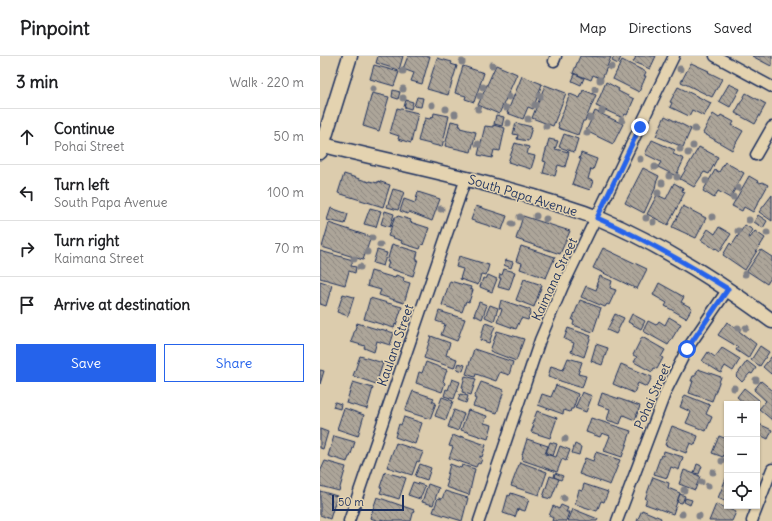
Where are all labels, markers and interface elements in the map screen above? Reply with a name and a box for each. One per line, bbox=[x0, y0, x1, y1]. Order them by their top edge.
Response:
text: Pinpoint bbox=[20, 16, 90, 40]
text: Map bbox=[579, 19, 606, 37]
text: Directions bbox=[628, 19, 692, 37]
text: Saved bbox=[714, 19, 752, 37]
text: 3 min bbox=[16, 71, 58, 93]
text: Walk · 220 m bbox=[229, 74, 304, 91]
route end bbox=[631, 118, 649, 136]
text: Continue bbox=[54, 119, 115, 138]
icon: ahead bbox=[16, 126, 38, 148]
text: 50 m bbox=[273, 128, 304, 145]
text: Pohai Street bbox=[54, 138, 124, 155]
street label: South Papa Avenue bbox=[466, 171, 580, 220]
text: Turn left bbox=[54, 175, 109, 194]
icon: left bbox=[16, 182, 38, 204]
text: 100 m bbox=[267, 184, 304, 201]
text: South Papa Avenue bbox=[54, 194, 168, 211]
text: Turn right bbox=[54, 231, 119, 250]
street label: Kaimana Street bbox=[528, 234, 581, 324]
icon: right bbox=[16, 238, 38, 260]
text: 70 m bbox=[275, 240, 304, 257]
text: Kaimana Street bbox=[54, 250, 144, 267]
icon: arrive bbox=[16, 294, 38, 316]
text: Arrive at destination bbox=[54, 295, 190, 314]
street label: Kaulana Street bbox=[373, 301, 418, 389]
route start bbox=[678, 340, 696, 358]
button: Save bbox=[16, 344, 156, 382]
button: Share bbox=[164, 344, 304, 382]
street label: Pohai Street bbox=[630, 360, 675, 432]
map controls bbox=[724, 401, 760, 509]
button: + bbox=[724, 401, 760, 437]
button: − bbox=[724, 437, 760, 473]
button: locate bbox=[724, 473, 760, 509]
scale bar bbox=[332, 493, 404, 512]
text: 50 m bbox=[338, 495, 364, 509]

